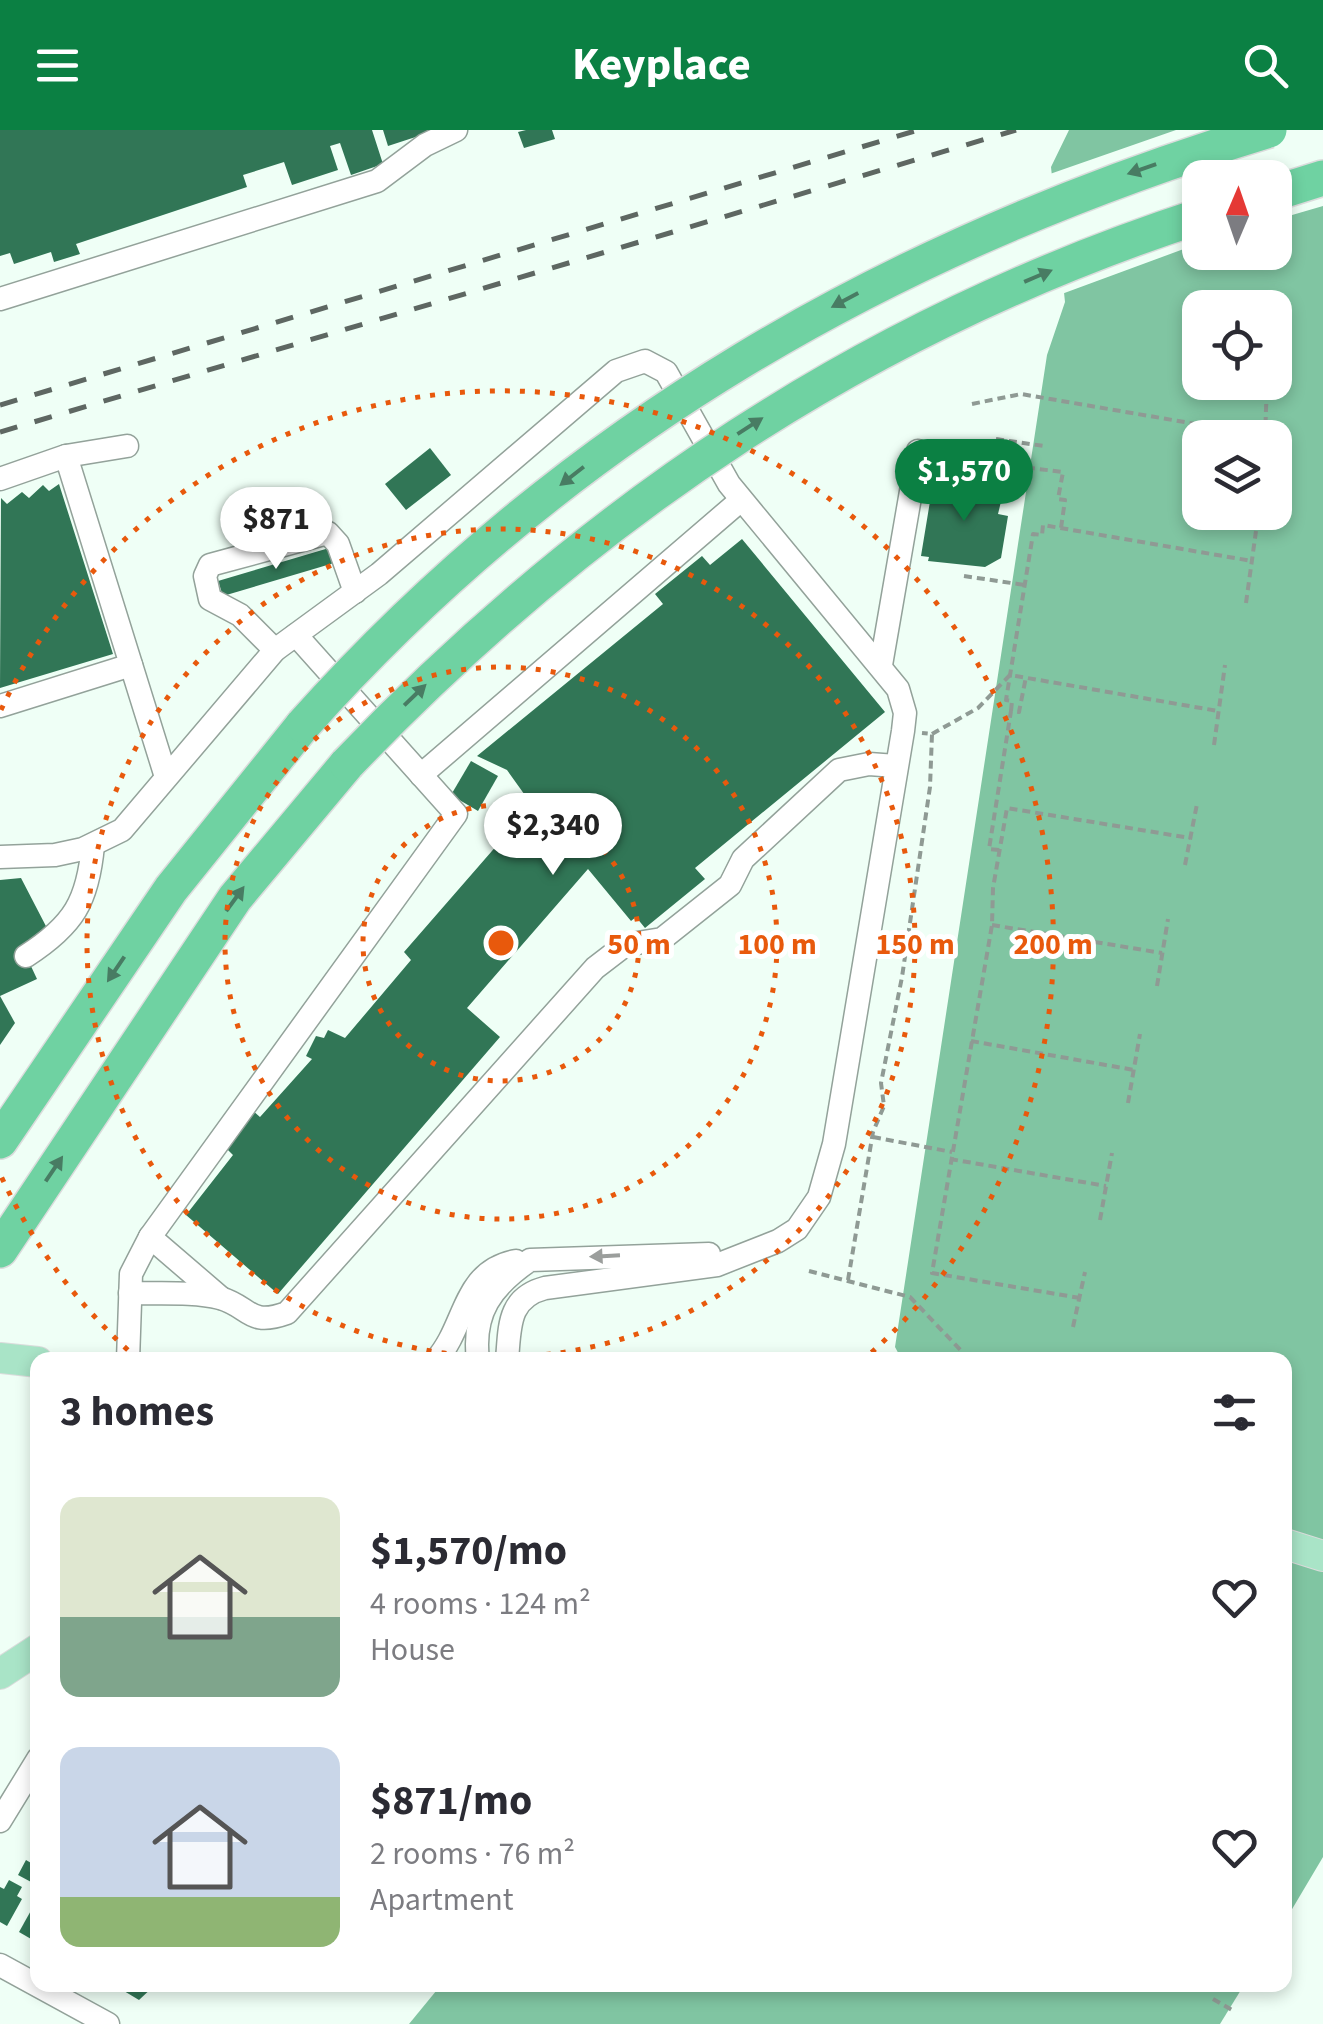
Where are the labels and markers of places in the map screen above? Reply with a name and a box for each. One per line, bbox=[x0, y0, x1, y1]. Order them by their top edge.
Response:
pin: $1,570 bbox=[883, 439, 1045, 524]
pin: $871 bbox=[217, 487, 335, 572]
pin: $2,340 bbox=[472, 793, 634, 878]
centre of rings bbox=[483, 925, 519, 961]

